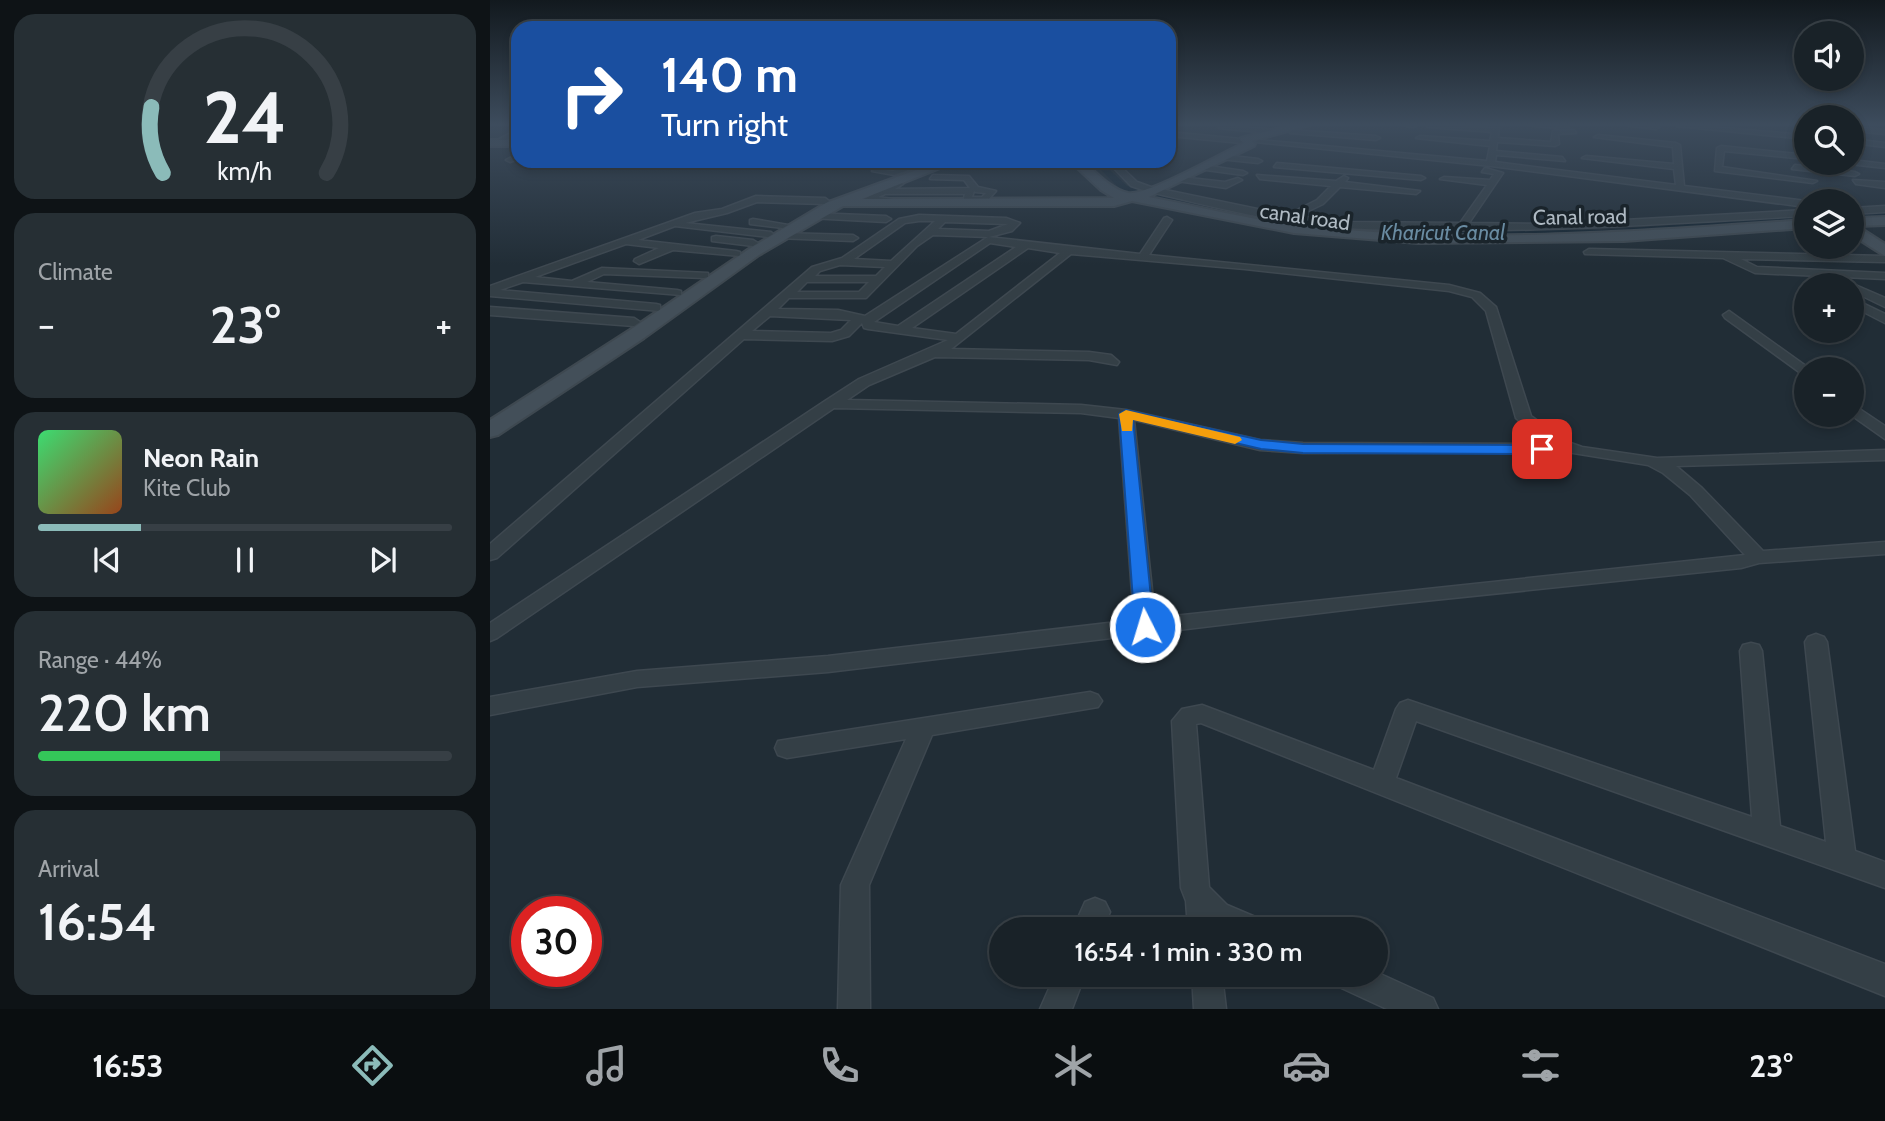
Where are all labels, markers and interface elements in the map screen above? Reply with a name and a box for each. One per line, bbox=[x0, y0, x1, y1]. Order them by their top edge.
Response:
map controls bbox=[1794, 21, 1864, 427]
button: sound bbox=[1794, 21, 1864, 91]
text: 140 m bbox=[661, 45, 798, 104]
icon: right bbox=[546, 49, 637, 140]
text: 24 bbox=[203, 73, 287, 161]
text: Turn right bbox=[661, 105, 788, 144]
button: search bbox=[1794, 105, 1864, 175]
text: km/h bbox=[218, 155, 272, 185]
button: layers bbox=[1794, 189, 1864, 259]
street label: canal road bbox=[1258, 198, 1352, 235]
street label: Canal road bbox=[1533, 203, 1627, 230]
water label: Kharicut Canal bbox=[1381, 220, 1505, 245]
text: Climate bbox=[38, 258, 113, 286]
button: + bbox=[1794, 273, 1864, 343]
text: 23° bbox=[210, 293, 280, 356]
text: − bbox=[38, 301, 55, 348]
text: + bbox=[435, 301, 452, 348]
button: − bbox=[1794, 357, 1864, 427]
pin bbox=[1512, 419, 1572, 479]
icon: arrive bbox=[1523, 430, 1561, 468]
text: Neon Rain bbox=[143, 442, 259, 474]
text: Kite Club bbox=[143, 474, 230, 502]
icon: previous bbox=[88, 541, 126, 579]
icon: pause bbox=[226, 541, 264, 579]
icon: next bbox=[364, 541, 402, 579]
position arrow bbox=[1108, 590, 1182, 664]
text: Range · 44% bbox=[38, 646, 162, 674]
text: 220 km bbox=[38, 681, 211, 744]
text: Arrival bbox=[38, 855, 99, 883]
text: 16:54 bbox=[38, 890, 156, 953]
speed limit sign: 30 bbox=[511, 896, 602, 987]
text: 16:54 · 1 min · 330 m bbox=[1075, 936, 1302, 968]
icon: directions bbox=[348, 1041, 397, 1090]
icon: music bbox=[582, 1041, 631, 1090]
icon: phone bbox=[815, 1041, 864, 1090]
icon: climate bbox=[1049, 1041, 1098, 1090]
icon: car bbox=[1282, 1041, 1331, 1090]
icon: filters bbox=[1516, 1041, 1565, 1090]
text: 16:53 bbox=[92, 1046, 164, 1085]
text: 23° bbox=[1749, 1046, 1793, 1085]

